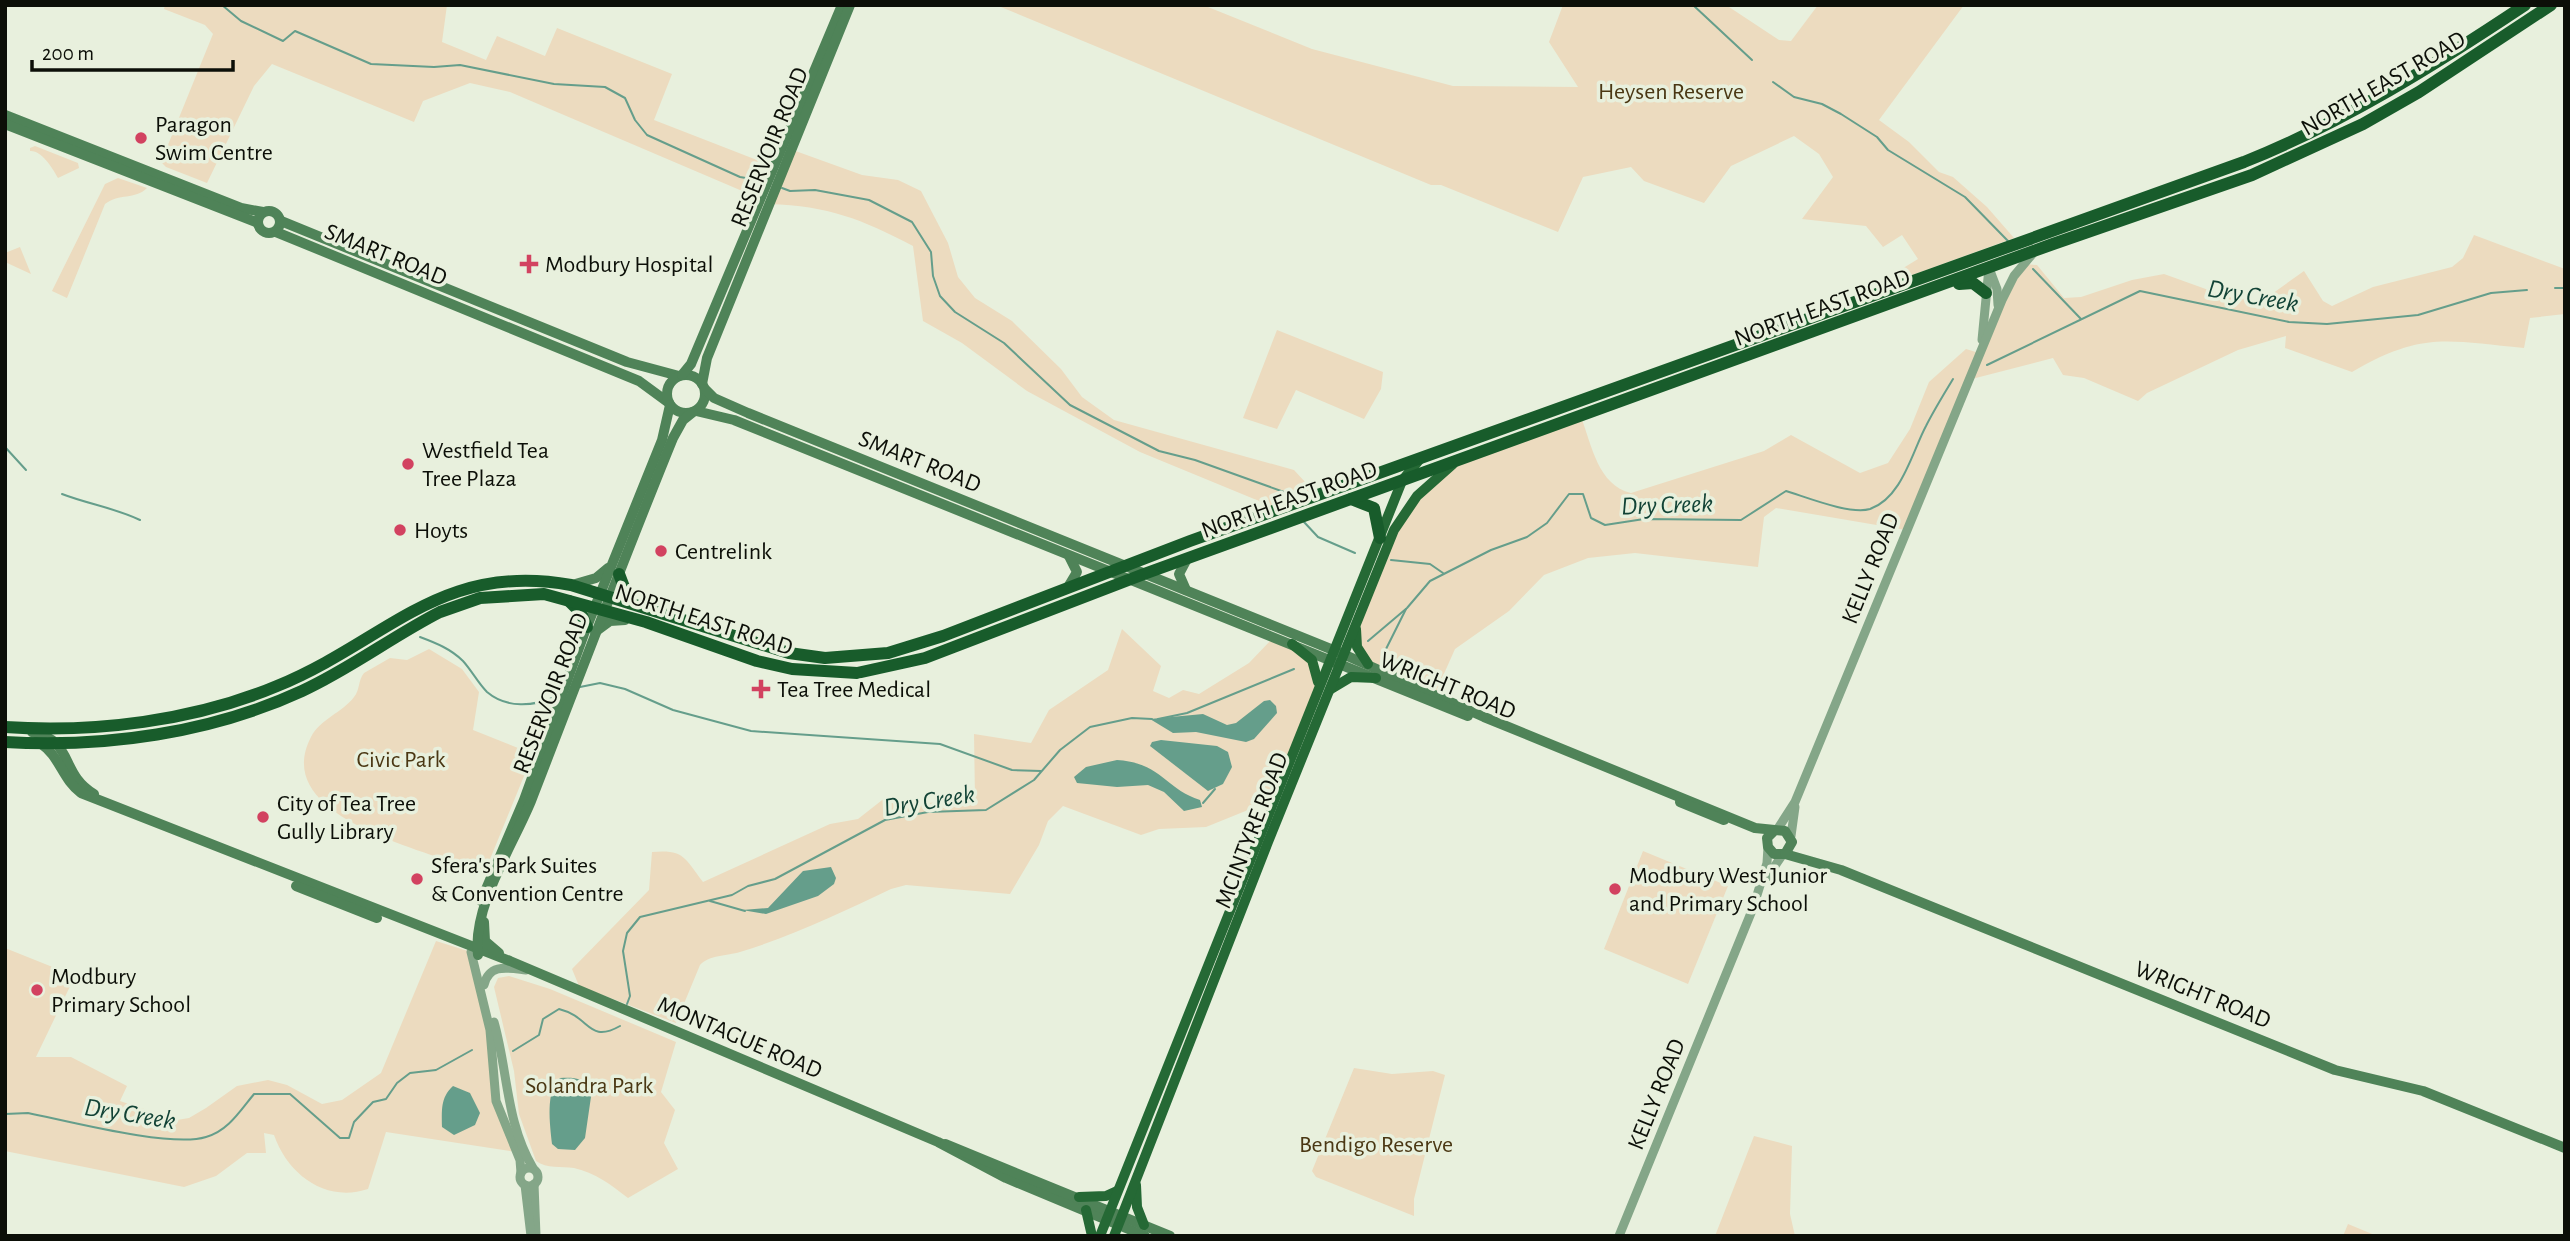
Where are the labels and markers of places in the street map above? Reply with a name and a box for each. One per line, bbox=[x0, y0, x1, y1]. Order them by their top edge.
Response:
place label: Paragon Swim Centre bbox=[155, 113, 273, 165]
marker: Paragon Swim Centre bbox=[133, 130, 149, 146]
place label: Modbury Hospital bbox=[545, 253, 714, 277]
marker: Modbury Hospital bbox=[519, 254, 539, 274]
place label: Westfield Tea Tree Plaza bbox=[422, 439, 549, 491]
marker: Westfield Tea Tree Plaza bbox=[400, 456, 416, 472]
place label: Hoyts bbox=[414, 519, 468, 543]
marker: Hoyts bbox=[392, 522, 408, 538]
place label: Centrelink bbox=[675, 540, 772, 564]
marker: Centrelink bbox=[653, 543, 669, 559]
place label: Tea Tree Medical bbox=[777, 678, 931, 702]
marker: Tea Tree Medical bbox=[751, 679, 771, 699]
place label: City of Tea Tree Gully Library bbox=[277, 792, 416, 844]
marker: City of Tea Tree Gully Library bbox=[255, 809, 271, 825]
place label: Sfera's Park Suites & Convention Centre bbox=[431, 854, 624, 906]
place label: Modbury West Junior and Primary School bbox=[1629, 864, 1827, 916]
marker: Sfera's Park Suites & Convention Centre bbox=[409, 871, 425, 887]
marker: Modbury West Junior and Primary School bbox=[1607, 881, 1623, 897]
place label: Modbury Primary School bbox=[51, 965, 191, 1017]
marker: Modbury Primary School bbox=[29, 982, 45, 998]

